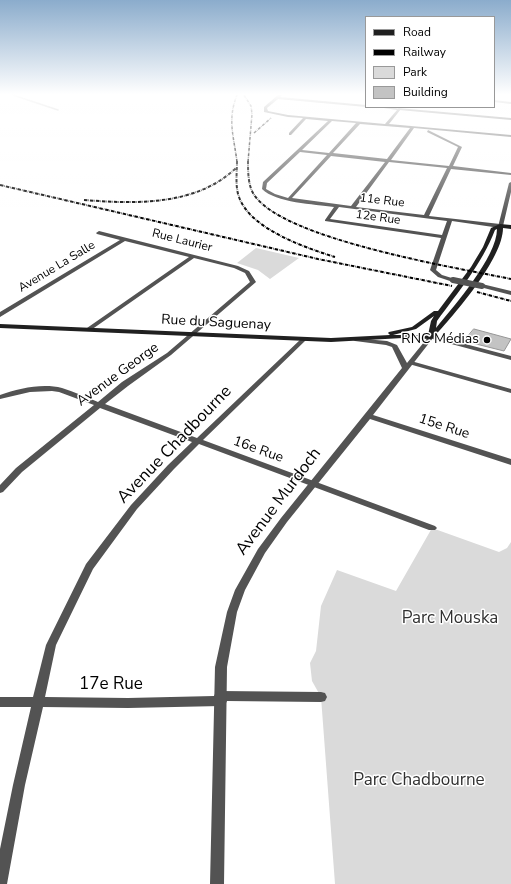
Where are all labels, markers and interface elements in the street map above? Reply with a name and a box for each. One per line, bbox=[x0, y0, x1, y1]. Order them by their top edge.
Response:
legend bbox=[365, 16, 495, 108]
text: Road bbox=[403, 24, 431, 40]
text: Railway bbox=[403, 44, 446, 60]
text: Park bbox=[403, 64, 427, 80]
text: Building bbox=[403, 84, 448, 100]
street label: 11e Rue bbox=[359, 191, 405, 211]
street label: 12e Rue bbox=[355, 208, 401, 228]
street label: Rue Laurier bbox=[150, 227, 214, 255]
street label: Avenue La Salle bbox=[16, 238, 98, 296]
street label: Rue du Saguenay bbox=[161, 312, 271, 334]
place label: RNC Médias bbox=[401, 332, 479, 348]
marker: RNC Médias bbox=[482, 335, 492, 345]
street label: Avenue George bbox=[74, 340, 162, 410]
street label: Avenue Chadbourne bbox=[114, 382, 236, 508]
street label: 15e Rue bbox=[416, 411, 472, 443]
street label: 16e Rue bbox=[230, 433, 286, 467]
street label: Avenue Murdoch bbox=[232, 444, 326, 560]
park label: Parc Mouska bbox=[402, 609, 498, 629]
street label: 17e Rue bbox=[79, 675, 143, 695]
park label: Parc Chadbourne bbox=[353, 771, 485, 791]

